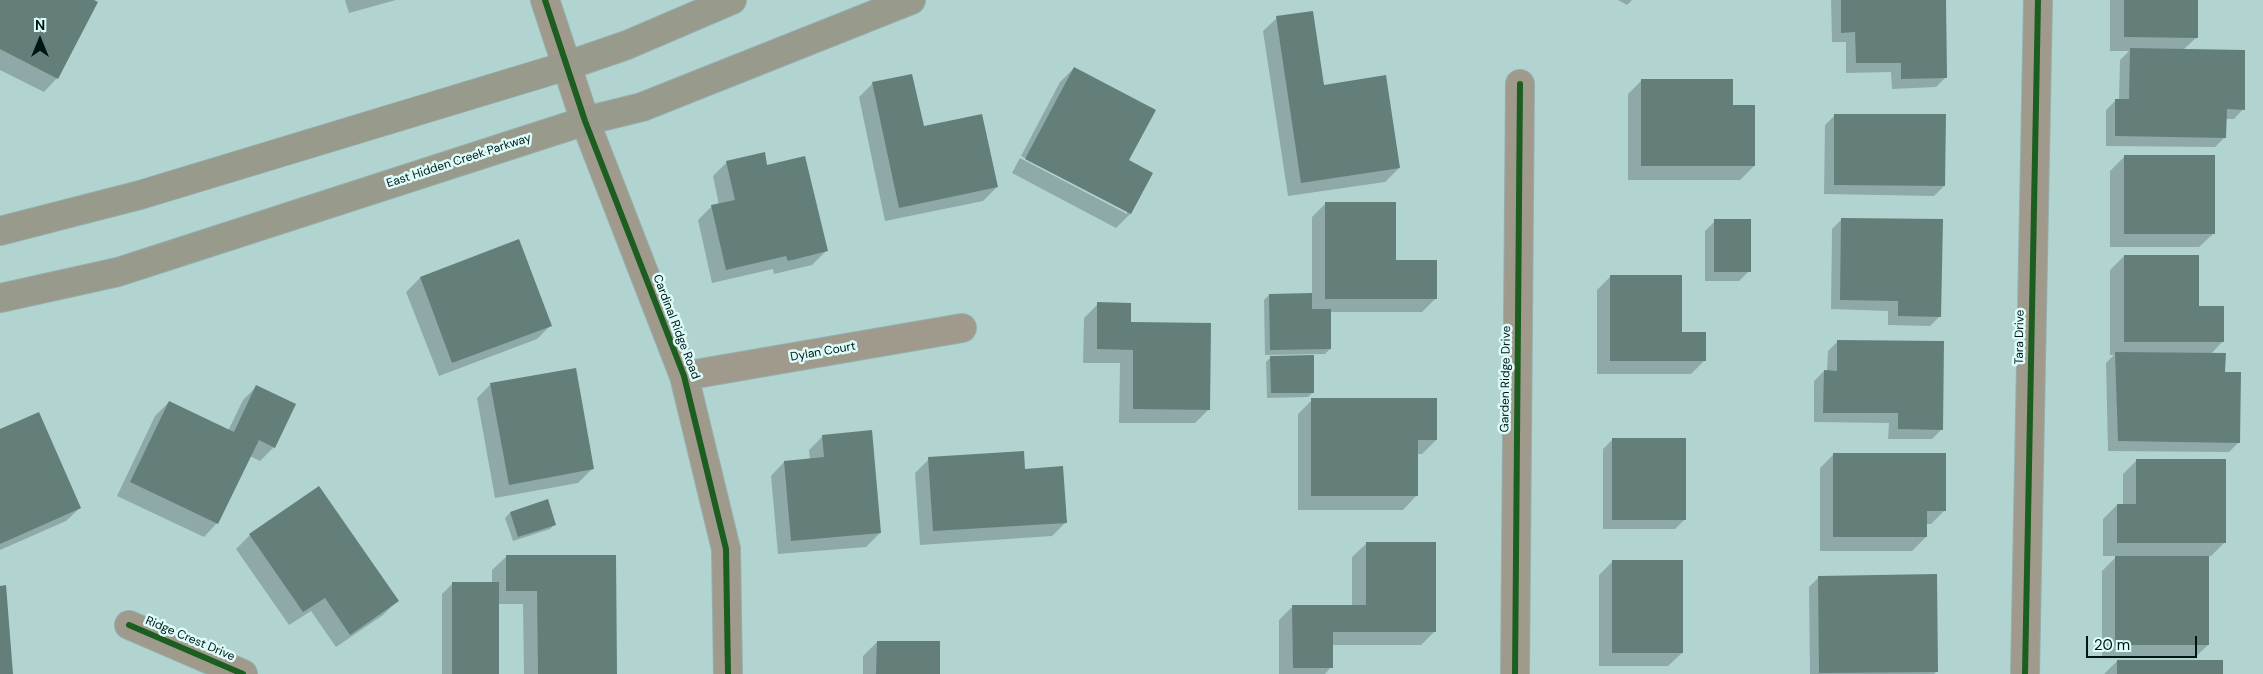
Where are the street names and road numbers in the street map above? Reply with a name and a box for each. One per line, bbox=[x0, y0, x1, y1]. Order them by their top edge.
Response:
street label: East Hidden Creek Parkway bbox=[385, 131, 533, 191]
street label: Cardinal Ridge Road bbox=[649, 273, 703, 381]
street label: Tara Drive bbox=[2012, 309, 2028, 365]
street label: Garden Ridge Drive bbox=[1498, 326, 1514, 432]
street label: Dylan Court bbox=[789, 339, 857, 365]
street label: Ridge Crest Drive bbox=[143, 614, 237, 664]

